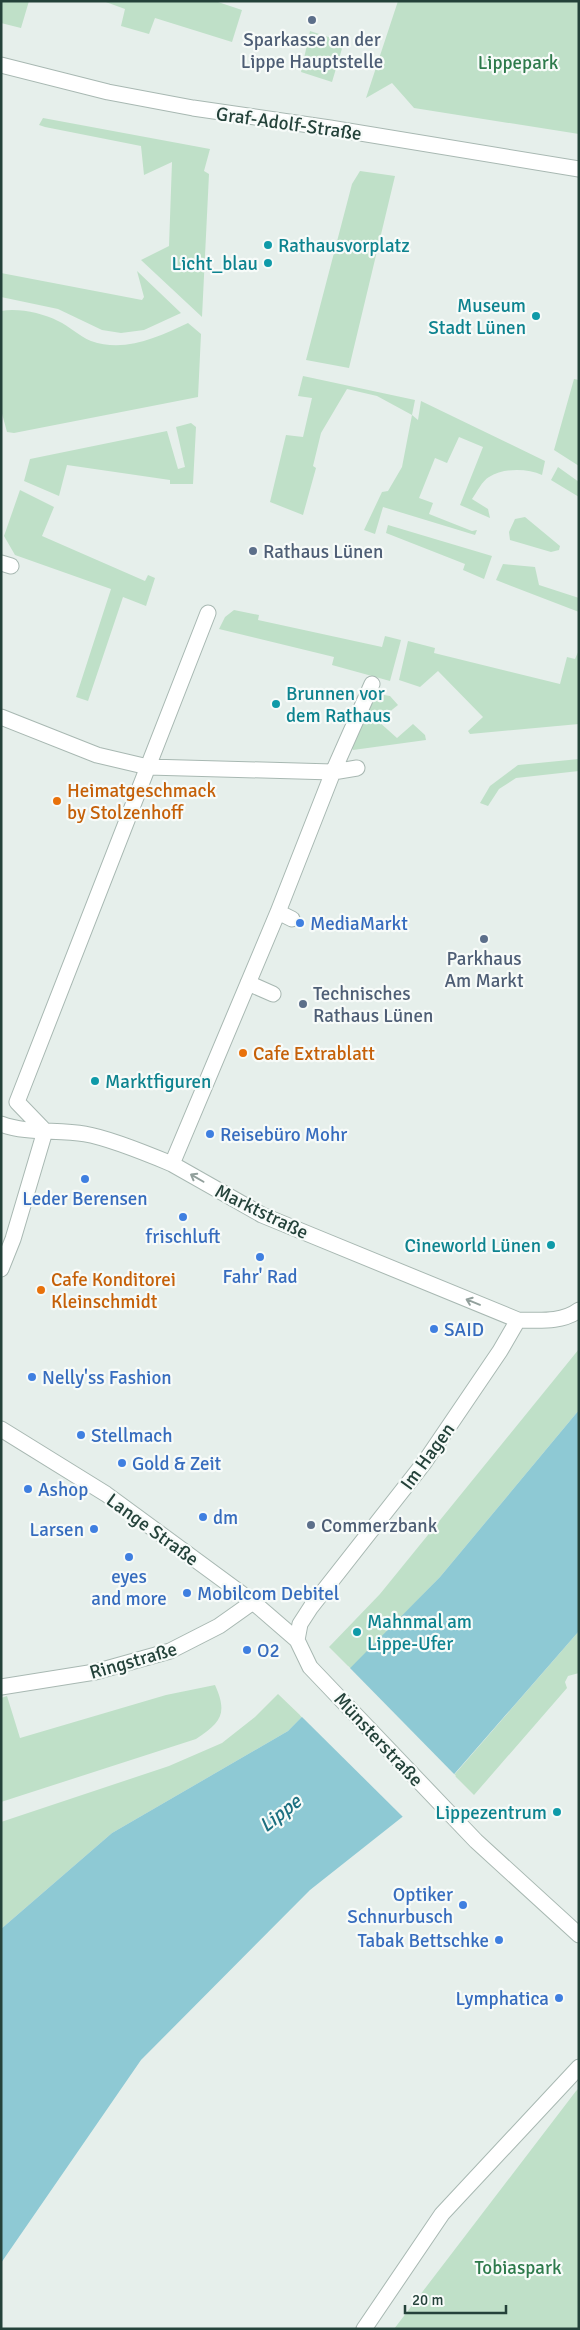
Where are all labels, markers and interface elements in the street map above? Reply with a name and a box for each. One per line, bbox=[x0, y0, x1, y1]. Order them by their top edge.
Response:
marker: Sparkasse an der Lippe Hauptstelle bbox=[306, 14, 318, 26]
place label: Sparkasse an der Lippe Hauptstelle bbox=[241, 28, 383, 74]
park label: Lippepark bbox=[478, 51, 559, 75]
street label: Graf-Adolf-Straße bbox=[215, 102, 363, 146]
place label: Rathausvorplatz bbox=[278, 234, 410, 258]
marker: Rathausvorplatz bbox=[262, 239, 274, 251]
place label: Licht_blau bbox=[172, 252, 258, 276]
marker: Licht_blau bbox=[262, 257, 274, 269]
place label: Museum Stadt Lünen bbox=[428, 294, 526, 340]
marker: Museum Stadt Lünen bbox=[530, 310, 542, 322]
place label: Rathaus Lünen bbox=[263, 540, 383, 564]
marker: Rathaus Lünen bbox=[247, 545, 259, 557]
place label: Brunnen vor dem Rathaus bbox=[286, 682, 391, 728]
marker: Brunnen vor dem Rathaus bbox=[270, 698, 282, 710]
place label: Heimatgeschmack by Stolzenhoff bbox=[67, 779, 216, 825]
marker: Heimatgeschmack by Stolzenhoff bbox=[51, 795, 63, 807]
place label: MediaMarkt bbox=[310, 912, 408, 936]
marker: MediaMarkt bbox=[294, 917, 306, 929]
marker: Parkhaus Am Markt bbox=[478, 933, 490, 945]
place label: Parkhaus Am Markt bbox=[444, 947, 524, 993]
place label: Technisches Rathaus Lünen bbox=[313, 982, 433, 1028]
marker: Technisches Rathaus Lünen bbox=[297, 998, 309, 1010]
place label: Cafe Extrablatt bbox=[253, 1042, 375, 1066]
marker: Cafe Extrablatt bbox=[237, 1047, 249, 1059]
place label: Marktfiguren bbox=[105, 1070, 211, 1094]
marker: Marktfiguren bbox=[89, 1075, 101, 1087]
place label: Reisebüro Mohr bbox=[220, 1123, 347, 1147]
marker: Reisebüro Mohr bbox=[204, 1128, 216, 1140]
marker: Leder Berensen bbox=[79, 1173, 91, 1185]
one-way arrow bbox=[191, 1173, 205, 1183]
street label: Marktstraße bbox=[211, 1179, 312, 1245]
place label: Leder Berensen bbox=[22, 1187, 148, 1211]
marker: frischluft bbox=[177, 1211, 189, 1223]
place label: frischluft bbox=[146, 1225, 220, 1249]
place label: Cineworld Lünen bbox=[405, 1234, 541, 1258]
marker: Cineworld Lünen bbox=[545, 1239, 557, 1251]
marker: Fahr' Rad bbox=[254, 1251, 266, 1263]
place label: Fahr' Rad bbox=[222, 1265, 298, 1289]
place label: Cafe Konditorei Kleinschmidt bbox=[51, 1268, 176, 1314]
marker: Cafe Konditorei Kleinschmidt bbox=[35, 1284, 47, 1296]
one-way arrow bbox=[466, 1297, 481, 1306]
place label: SAID bbox=[444, 1318, 484, 1342]
marker: SAID bbox=[428, 1323, 440, 1335]
place label: Nelly'ss Fashion bbox=[42, 1366, 172, 1390]
marker: Nelly'ss Fashion bbox=[26, 1371, 38, 1383]
street label: Im Hagen bbox=[395, 1418, 460, 1495]
place label: Stellmach bbox=[91, 1424, 173, 1448]
marker: Stellmach bbox=[75, 1429, 87, 1441]
place label: Gold & Zeit bbox=[132, 1452, 222, 1476]
marker: Gold & Zeit bbox=[116, 1457, 128, 1469]
place label: Ashop bbox=[38, 1478, 88, 1502]
marker: Ashop bbox=[22, 1483, 34, 1495]
street label: Lange Straße bbox=[101, 1488, 203, 1571]
place label: dm bbox=[213, 1506, 238, 1530]
marker: dm bbox=[197, 1511, 209, 1523]
place label: Commerzbank bbox=[321, 1514, 438, 1538]
place label: Larsen bbox=[29, 1518, 84, 1542]
marker: Commerzbank bbox=[305, 1519, 317, 1531]
marker: Larsen bbox=[88, 1523, 100, 1535]
marker: eyes and more bbox=[123, 1551, 135, 1563]
place label: eyes and more bbox=[91, 1565, 167, 1611]
place label: Mobilcom Debitel bbox=[197, 1582, 339, 1606]
marker: Mobilcom Debitel bbox=[181, 1587, 193, 1599]
place label: Mahnmal am Lippe-Ufer bbox=[367, 1610, 472, 1656]
marker: Mahnmal am Lippe-Ufer bbox=[351, 1626, 363, 1638]
street label: Ringstraße bbox=[87, 1637, 180, 1685]
place label: O2 bbox=[257, 1639, 280, 1663]
marker: O2 bbox=[241, 1644, 253, 1656]
street label: Münsterstraße bbox=[328, 1688, 428, 1792]
water label: Lippe bbox=[254, 1789, 307, 1838]
place label: Lippezentrum bbox=[435, 1801, 547, 1825]
marker: Lippezentrum bbox=[551, 1806, 563, 1818]
place label: Optiker Schnurbusch bbox=[347, 1883, 453, 1929]
marker: Optiker Schnurbusch bbox=[457, 1899, 469, 1911]
place label: Tabak Bettschke bbox=[357, 1929, 489, 1953]
marker: Tabak Bettschke bbox=[493, 1934, 505, 1946]
place label: Lymphatica bbox=[456, 1987, 549, 2011]
marker: Lymphatica bbox=[553, 1992, 565, 2004]
park label: Tobiaspark bbox=[475, 2256, 562, 2280]
scale bar bbox=[405, 2282, 506, 2314]
text: 20 m bbox=[412, 2291, 443, 2309]

